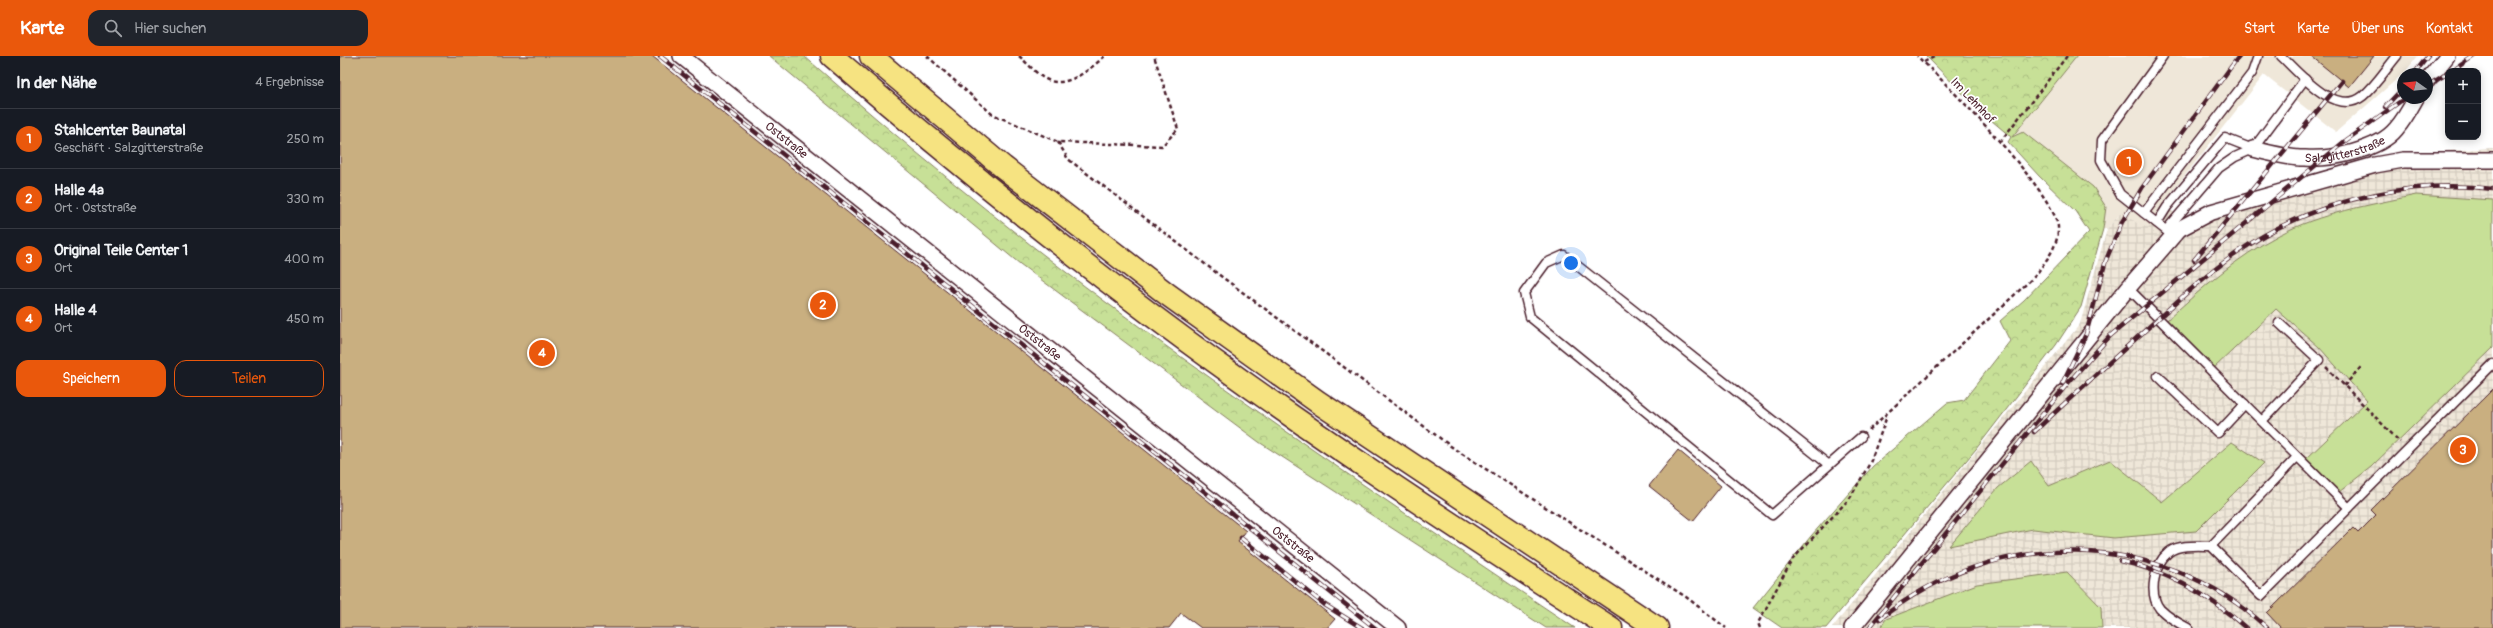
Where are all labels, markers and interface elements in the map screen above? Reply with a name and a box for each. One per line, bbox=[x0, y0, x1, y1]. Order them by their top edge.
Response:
search box bbox=[88, 10, 368, 46]
text: Karte bbox=[20, 16, 64, 40]
icon: search bbox=[102, 17, 124, 39]
text: Hier suchen bbox=[134, 19, 206, 38]
text: Start bbox=[2244, 20, 2275, 37]
text: Karte bbox=[2297, 20, 2329, 37]
text: Über uns bbox=[2351, 20, 2404, 37]
text: Kontakt bbox=[2426, 20, 2473, 37]
north arrow bbox=[2397, 68, 2433, 104]
map controls bbox=[2445, 68, 2481, 140]
button: + bbox=[2445, 68, 2481, 104]
text: In der Nähe bbox=[16, 72, 97, 93]
text: 4 Ergebnisse bbox=[255, 74, 324, 90]
street label: Im Lehnhof bbox=[1947, 75, 1999, 127]
button: − bbox=[2445, 104, 2481, 140]
street label: Oststraße bbox=[762, 119, 811, 162]
text: Stahlcenter Baunatal bbox=[54, 121, 186, 140]
text: 1 bbox=[26, 131, 32, 147]
text: 250 m bbox=[286, 131, 324, 147]
street label: Salzgitterstraße bbox=[2304, 133, 2388, 166]
text: Geschäft · Salzgitterstraße bbox=[54, 140, 203, 156]
pin: 1 bbox=[2116, 147, 2142, 177]
text: Halle 4a bbox=[54, 181, 104, 200]
text: 2 bbox=[25, 191, 33, 207]
text: 330 m bbox=[286, 191, 324, 207]
text: Ort · Oststraße bbox=[54, 200, 137, 216]
text: Original Teile Center 1 bbox=[54, 241, 188, 260]
text: 3 bbox=[25, 251, 33, 267]
text: 400 m bbox=[284, 251, 324, 267]
your location bbox=[1561, 253, 1581, 273]
text: Ort bbox=[54, 260, 72, 276]
pin: 2 bbox=[810, 290, 836, 320]
text: Halle 4 bbox=[54, 301, 97, 320]
text: 4 bbox=[25, 311, 33, 327]
text: 450 m bbox=[286, 311, 324, 327]
text: Ort bbox=[54, 320, 72, 336]
street label: Oststraße bbox=[1015, 321, 1064, 364]
pin: 4 bbox=[529, 338, 555, 368]
button: Speichern bbox=[16, 360, 166, 397]
button: Teilen bbox=[174, 360, 324, 397]
pin: 3 bbox=[2450, 435, 2476, 465]
street label: Oststraße bbox=[1269, 523, 1318, 566]

